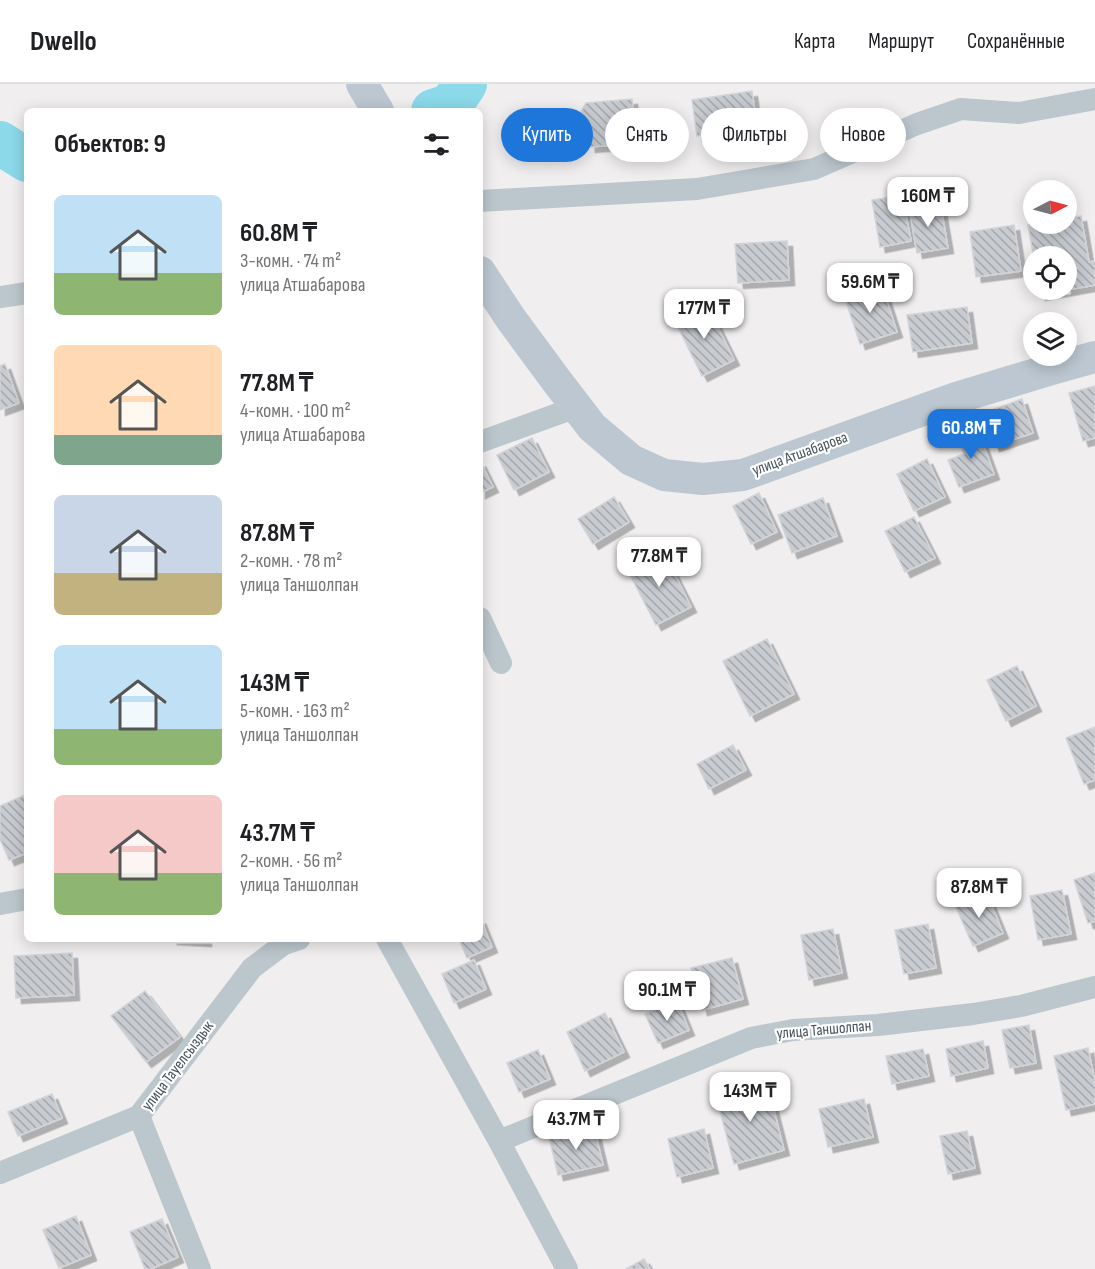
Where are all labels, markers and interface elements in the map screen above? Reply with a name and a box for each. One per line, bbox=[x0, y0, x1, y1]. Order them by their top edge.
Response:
text: Dwello bbox=[30, 25, 97, 58]
text: Карта bbox=[794, 29, 835, 54]
text: Маршрут bbox=[868, 29, 934, 54]
text: Сохранённые bbox=[967, 29, 1065, 54]
chip: Купить bbox=[501, 108, 593, 162]
chip: Снять bbox=[605, 108, 689, 162]
chip: Фильтры bbox=[701, 108, 808, 162]
chip: Новое bbox=[820, 108, 906, 162]
icon: filters bbox=[420, 128, 453, 161]
text: Объектов: 9 bbox=[54, 129, 166, 160]
pin: 160M ₸ bbox=[879, 177, 977, 228]
north arrow bbox=[1023, 180, 1077, 234]
map controls bbox=[1023, 180, 1077, 366]
text: 160M ₸ bbox=[901, 184, 955, 208]
text: 60.8M ₸ bbox=[240, 218, 317, 249]
icon: home bbox=[102, 219, 174, 291]
button: locate bbox=[1023, 246, 1077, 300]
text: 3-комн. · 74 m² bbox=[240, 249, 341, 273]
pin: 59.6M ₸ bbox=[815, 263, 925, 314]
text: 59.6M ₸ bbox=[841, 270, 899, 294]
text: улица Атшабарова bbox=[240, 273, 365, 297]
pin: 177M ₸ bbox=[655, 289, 753, 340]
text: 177M ₸ bbox=[678, 296, 730, 320]
button: layers bbox=[1023, 312, 1077, 366]
text: 77.8M ₸ bbox=[240, 368, 313, 399]
icon: home bbox=[102, 369, 174, 441]
text: 4-комн. · 100 m² bbox=[240, 399, 351, 423]
pin: 60.8M ₸ bbox=[916, 409, 1026, 460]
text: 60.8M ₸ bbox=[941, 416, 1001, 440]
text: улица Атшабарова bbox=[240, 423, 365, 447]
street label: улица Атшабарова bbox=[750, 428, 850, 480]
text: 87.8M ₸ bbox=[240, 518, 314, 549]
icon: home bbox=[102, 519, 174, 591]
pin: 77.8M ₸ bbox=[604, 537, 714, 588]
text: 77.8M ₸ bbox=[631, 544, 687, 568]
text: 2-комн. · 78 m² bbox=[240, 549, 342, 573]
text: улица Таншолпан bbox=[240, 573, 359, 597]
text: 143M ₸ bbox=[240, 668, 309, 699]
icon: home bbox=[102, 669, 174, 741]
text: 5-комн. · 163 m² bbox=[240, 699, 350, 723]
text: улица Таншолпан bbox=[240, 723, 359, 747]
text: 43.7M ₸ bbox=[240, 818, 315, 849]
icon: home bbox=[102, 819, 174, 891]
text: 2-комн. · 56 m² bbox=[240, 849, 343, 873]
pin: 87.8M ₸ bbox=[924, 868, 1034, 919]
text: улица Таншолпан bbox=[240, 873, 359, 897]
text: 87.8M ₸ bbox=[951, 875, 1007, 899]
pin: 90.1M ₸ bbox=[612, 971, 722, 1022]
text: 90.1M ₸ bbox=[638, 978, 696, 1002]
street label: улица Таншолпан bbox=[776, 1016, 872, 1044]
street label: улица Тауелсыздык bbox=[138, 1017, 218, 1115]
pin: 143M ₸ bbox=[701, 1072, 799, 1123]
text: 143M ₸ bbox=[724, 1079, 777, 1103]
pin: 43.7M ₸ bbox=[521, 1100, 631, 1151]
text: 43.7M ₸ bbox=[547, 1107, 605, 1131]

